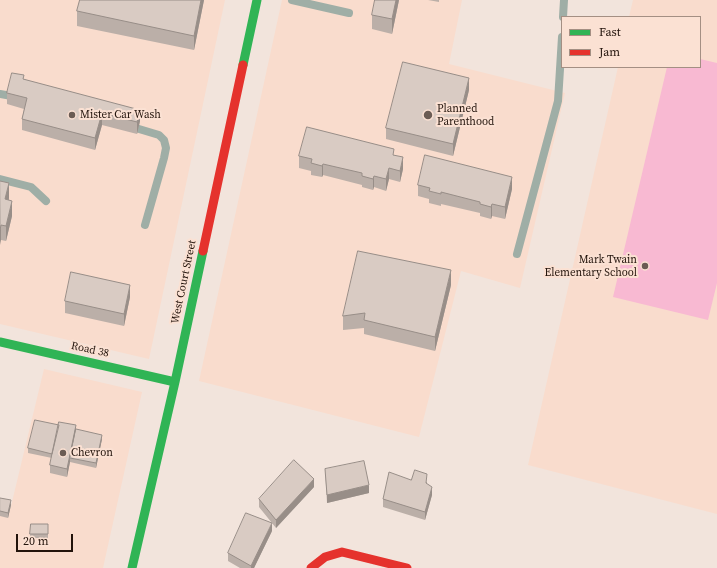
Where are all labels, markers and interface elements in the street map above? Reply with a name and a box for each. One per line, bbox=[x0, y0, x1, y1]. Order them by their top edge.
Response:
legend bbox=[561, 16, 701, 68]
text: Fast bbox=[599, 24, 621, 40]
text: Jam bbox=[599, 44, 620, 60]
place label: Planned Parenthood bbox=[437, 102, 494, 128]
place label: Mister Car Wash bbox=[80, 108, 161, 122]
marker: Planned Parenthood bbox=[422, 109, 434, 121]
marker: Mister Car Wash bbox=[67, 110, 77, 120]
street label: West Court Street bbox=[169, 239, 199, 325]
place label: Mark Twain Elementary School bbox=[545, 253, 637, 279]
marker: Mark Twain Elementary School bbox=[640, 261, 650, 271]
street label: Road 38 bbox=[70, 340, 110, 360]
place label: Chevron bbox=[71, 446, 113, 460]
marker: Chevron bbox=[58, 448, 68, 458]
scale bar bbox=[18, 526, 75, 552]
text: 20 m bbox=[23, 533, 49, 549]

